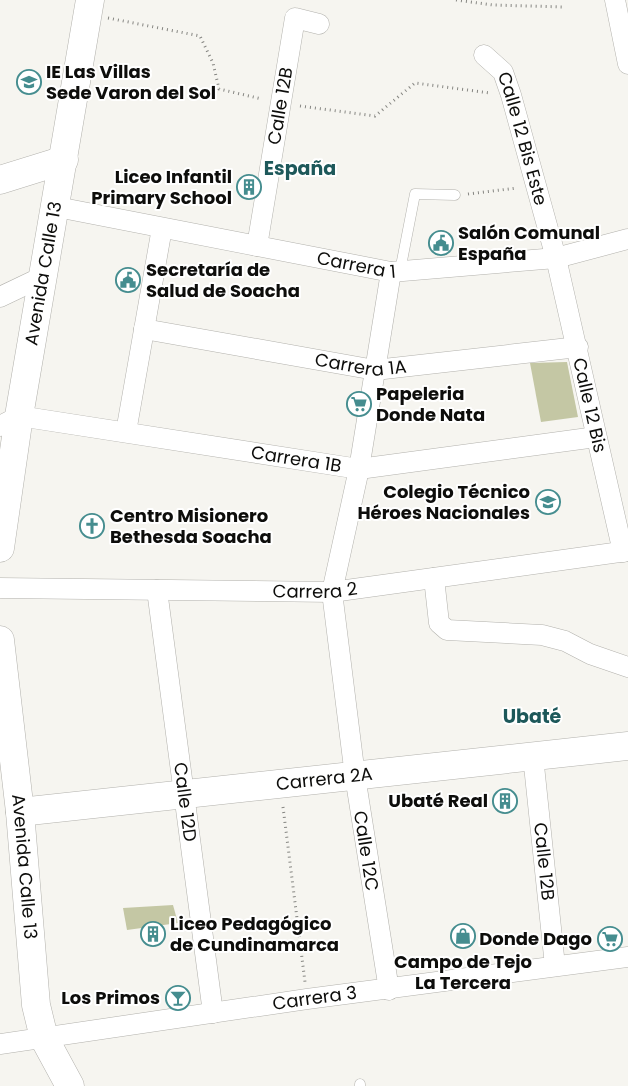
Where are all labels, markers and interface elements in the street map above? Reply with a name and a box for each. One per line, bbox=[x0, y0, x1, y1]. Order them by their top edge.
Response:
place label: IE Las Villas Sede Varon del Sol bbox=[46, 59, 216, 105]
street label: Calle 12B bbox=[261, 65, 299, 146]
street label: Calle 12 Bis Este bbox=[492, 68, 554, 208]
school or university icon: IE Las Villas Sede Varon del Sol bbox=[16, 69, 42, 95]
district label: España bbox=[264, 155, 336, 182]
place label: Liceo Infantil Primary School bbox=[91, 164, 232, 210]
building icon: Liceo Infantil Primary School bbox=[236, 174, 262, 200]
street label: Avenida Calle 13 bbox=[18, 199, 67, 347]
place label: Salón Comunal España bbox=[458, 220, 600, 266]
public building icon: Salón Comunal España bbox=[428, 230, 454, 256]
street label: Carrera 1 bbox=[315, 245, 397, 284]
place label: Secretaría de Salud de Soacha bbox=[146, 257, 300, 303]
public building icon: Secretaría de Salud de Soacha bbox=[115, 267, 141, 293]
street label: Carrera 1A bbox=[313, 347, 408, 382]
street label: Calle 12 Bis bbox=[567, 355, 613, 455]
place label: Papeleria Donde Nata bbox=[376, 381, 485, 427]
supermarket icon: Papeleria Donde Nata bbox=[346, 391, 372, 417]
street label: Carrera 1B bbox=[249, 439, 343, 478]
place label: Colegio Técnico Héroes Nacionales bbox=[357, 479, 530, 525]
school or university icon: Colegio Técnico Héroes Nacionales bbox=[535, 489, 561, 515]
place label: Centro Misionero Bethesda Soacha bbox=[110, 503, 272, 549]
church icon: Centro Misionero Bethesda Soacha bbox=[79, 513, 105, 539]
street label: Carrera 2 bbox=[272, 576, 359, 604]
district label: Ubaté bbox=[503, 703, 562, 730]
street label: Calle 12D bbox=[168, 761, 203, 843]
street label: Carrera 2A bbox=[275, 761, 374, 796]
place label: Ubaté Real bbox=[388, 788, 488, 813]
building icon: Ubaté Real bbox=[492, 788, 518, 814]
street label: Avenida Calle 13 bbox=[6, 793, 44, 940]
street label: Calle 12C bbox=[348, 809, 385, 893]
street label: Calle 12B bbox=[528, 821, 561, 902]
place label: Liceo Pedagógico de Cundinamarca bbox=[170, 911, 339, 957]
building icon: Liceo Pedagógico de Cundinamarca bbox=[140, 921, 166, 947]
shop icon: Campo de Tejo La Tercera bbox=[450, 923, 476, 949]
place label: Donde Dago bbox=[479, 926, 592, 951]
supermarket icon: Donde Dago bbox=[597, 926, 623, 952]
place label: Campo de Tejo La Tercera bbox=[394, 949, 532, 995]
street label: Carrera 3 bbox=[271, 980, 358, 1016]
place label: Los Primos bbox=[61, 985, 160, 1010]
bar icon: Los Primos bbox=[165, 985, 191, 1011]

